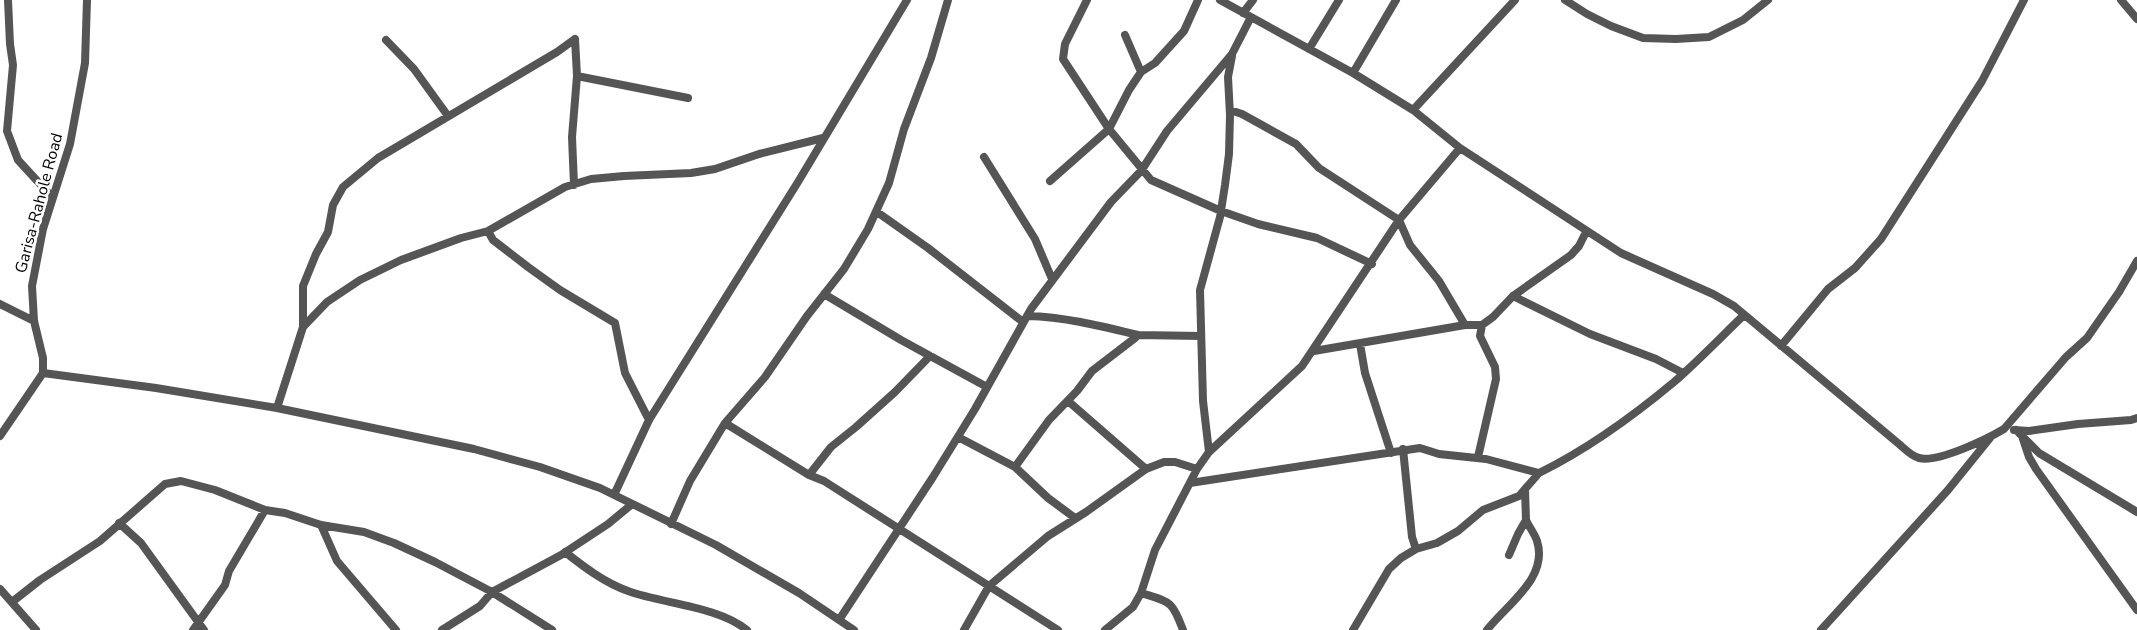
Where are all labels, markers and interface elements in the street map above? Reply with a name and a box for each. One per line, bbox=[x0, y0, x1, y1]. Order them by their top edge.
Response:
street label: Garisa-Rahole Road bbox=[10, 131, 68, 275]

